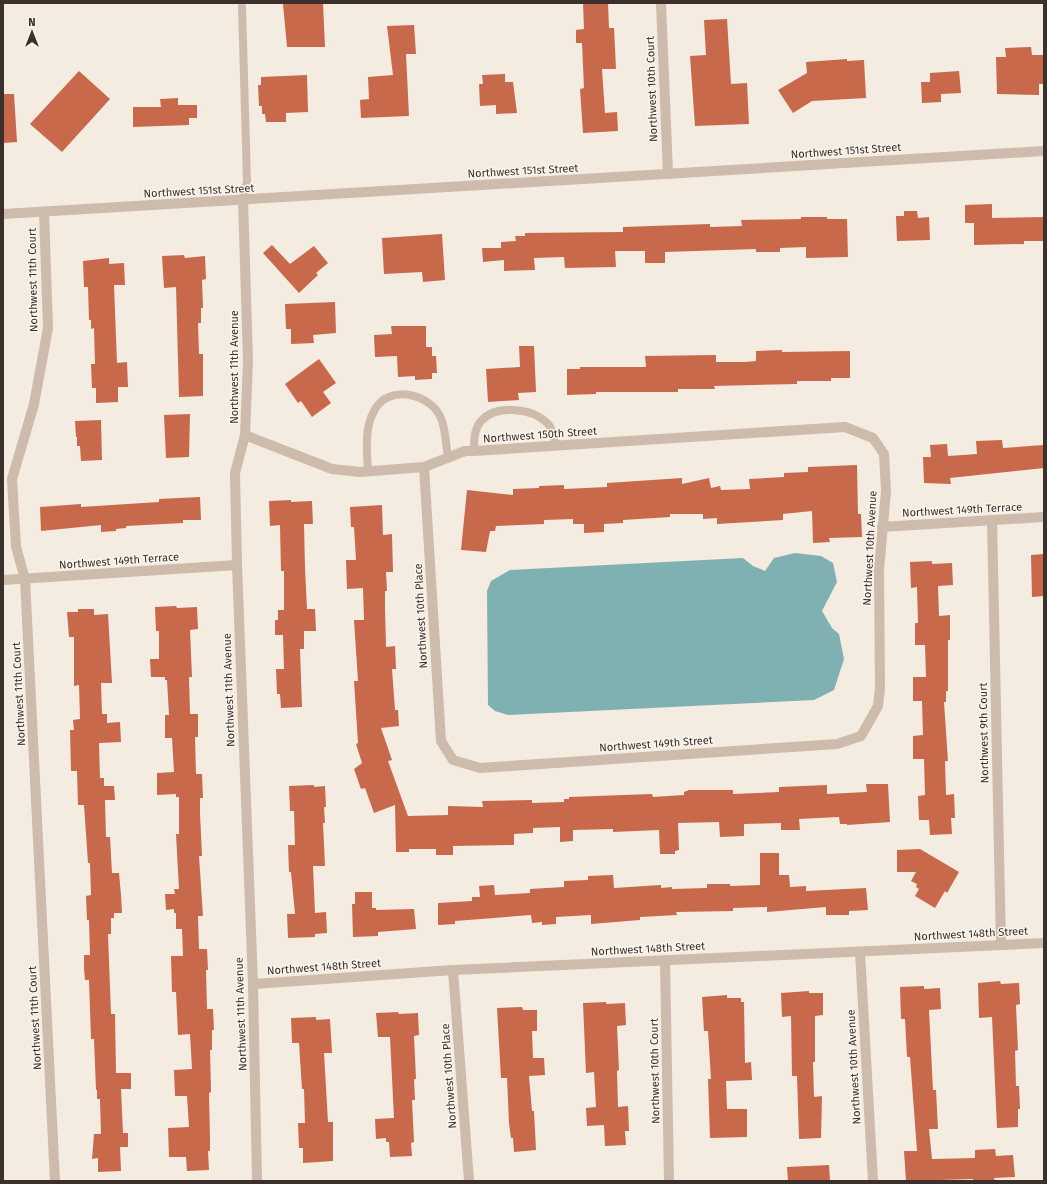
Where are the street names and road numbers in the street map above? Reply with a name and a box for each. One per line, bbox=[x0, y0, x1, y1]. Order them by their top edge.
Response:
street label: Northwest 10th Court bbox=[644, 36, 660, 142]
street label: Northwest 151st Street bbox=[790, 141, 902, 161]
street label: Northwest 151st Street bbox=[467, 162, 579, 180]
street label: Northwest 151st Street bbox=[143, 182, 255, 200]
street label: Northwest 11th Court bbox=[26, 228, 40, 332]
street label: Northwest 11th Avenue bbox=[228, 310, 241, 424]
street label: Northwest 150th Street bbox=[483, 425, 597, 445]
street label: Northwest 10th Avenue bbox=[860, 490, 880, 606]
street label: Northwest 149th Terrace bbox=[902, 500, 1022, 520]
street label: Northwest 149th Terrace bbox=[59, 550, 179, 572]
street label: Northwest 10th Place bbox=[412, 563, 430, 669]
street label: Northwest 11th Avenue bbox=[221, 633, 237, 747]
street label: Northwest 11th Court bbox=[10, 642, 28, 746]
street label: Northwest 9th Court bbox=[977, 683, 991, 783]
street label: Northwest 149th Street bbox=[599, 734, 713, 754]
street label: Northwest 148th Street bbox=[914, 925, 1028, 943]
street label: Northwest 148th Street bbox=[591, 940, 705, 958]
street label: Northwest 11th Avenue bbox=[233, 957, 249, 1071]
street label: Northwest 148th Street bbox=[267, 957, 382, 977]
street label: Northwest 11th Court bbox=[26, 966, 44, 1070]
street label: Northwest 10th Avenue bbox=[844, 1009, 864, 1125]
street label: Northwest 10th Court bbox=[648, 1018, 662, 1124]
street label: Northwest 10th Place bbox=[439, 1023, 459, 1129]

